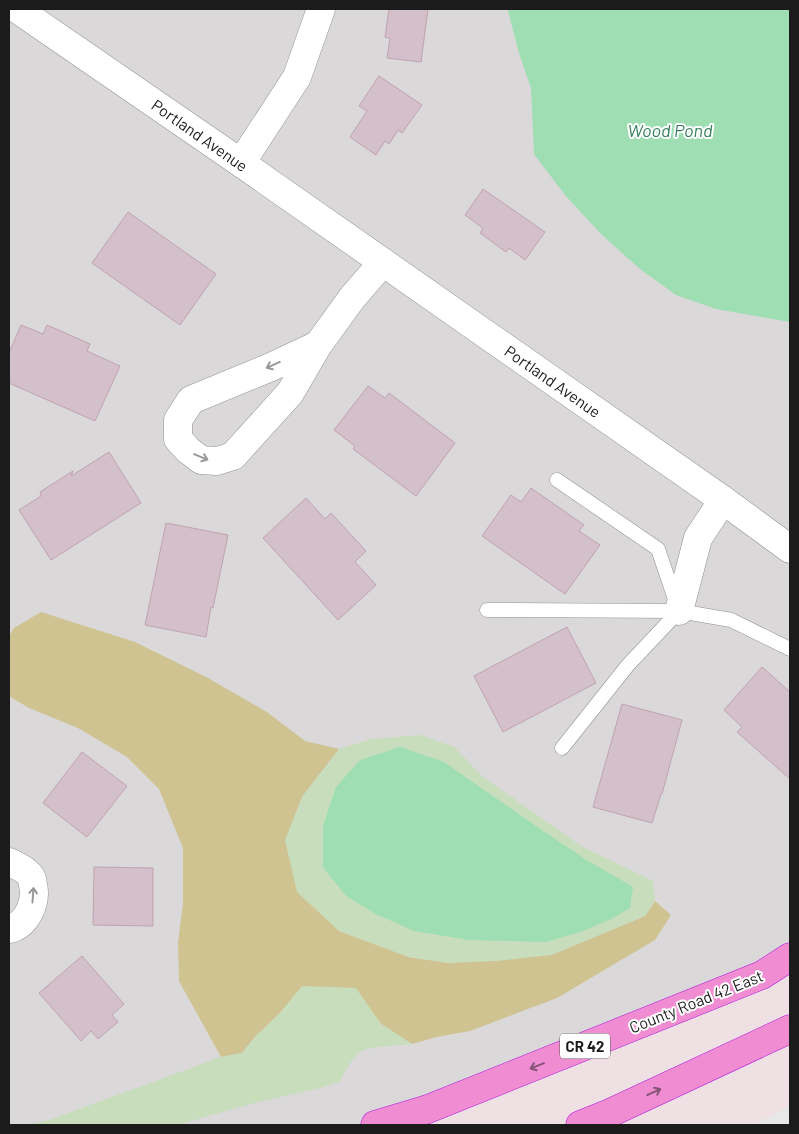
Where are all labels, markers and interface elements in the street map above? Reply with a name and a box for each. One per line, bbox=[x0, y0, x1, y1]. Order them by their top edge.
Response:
street label: Portland Avenue bbox=[148, 95, 252, 175]
water label: Wood Pond bbox=[628, 119, 713, 141]
street label: Portland Avenue bbox=[501, 341, 605, 421]
one-way arrow bbox=[266, 361, 281, 371]
one-way arrow bbox=[193, 453, 208, 463]
one-way arrow bbox=[28, 887, 37, 903]
street label: County Road 42 East bbox=[626, 965, 766, 1037]
road number: CR 42 bbox=[560, 1034, 610, 1058]
one-way arrow bbox=[530, 1061, 545, 1071]
one-way arrow bbox=[647, 1087, 662, 1097]

